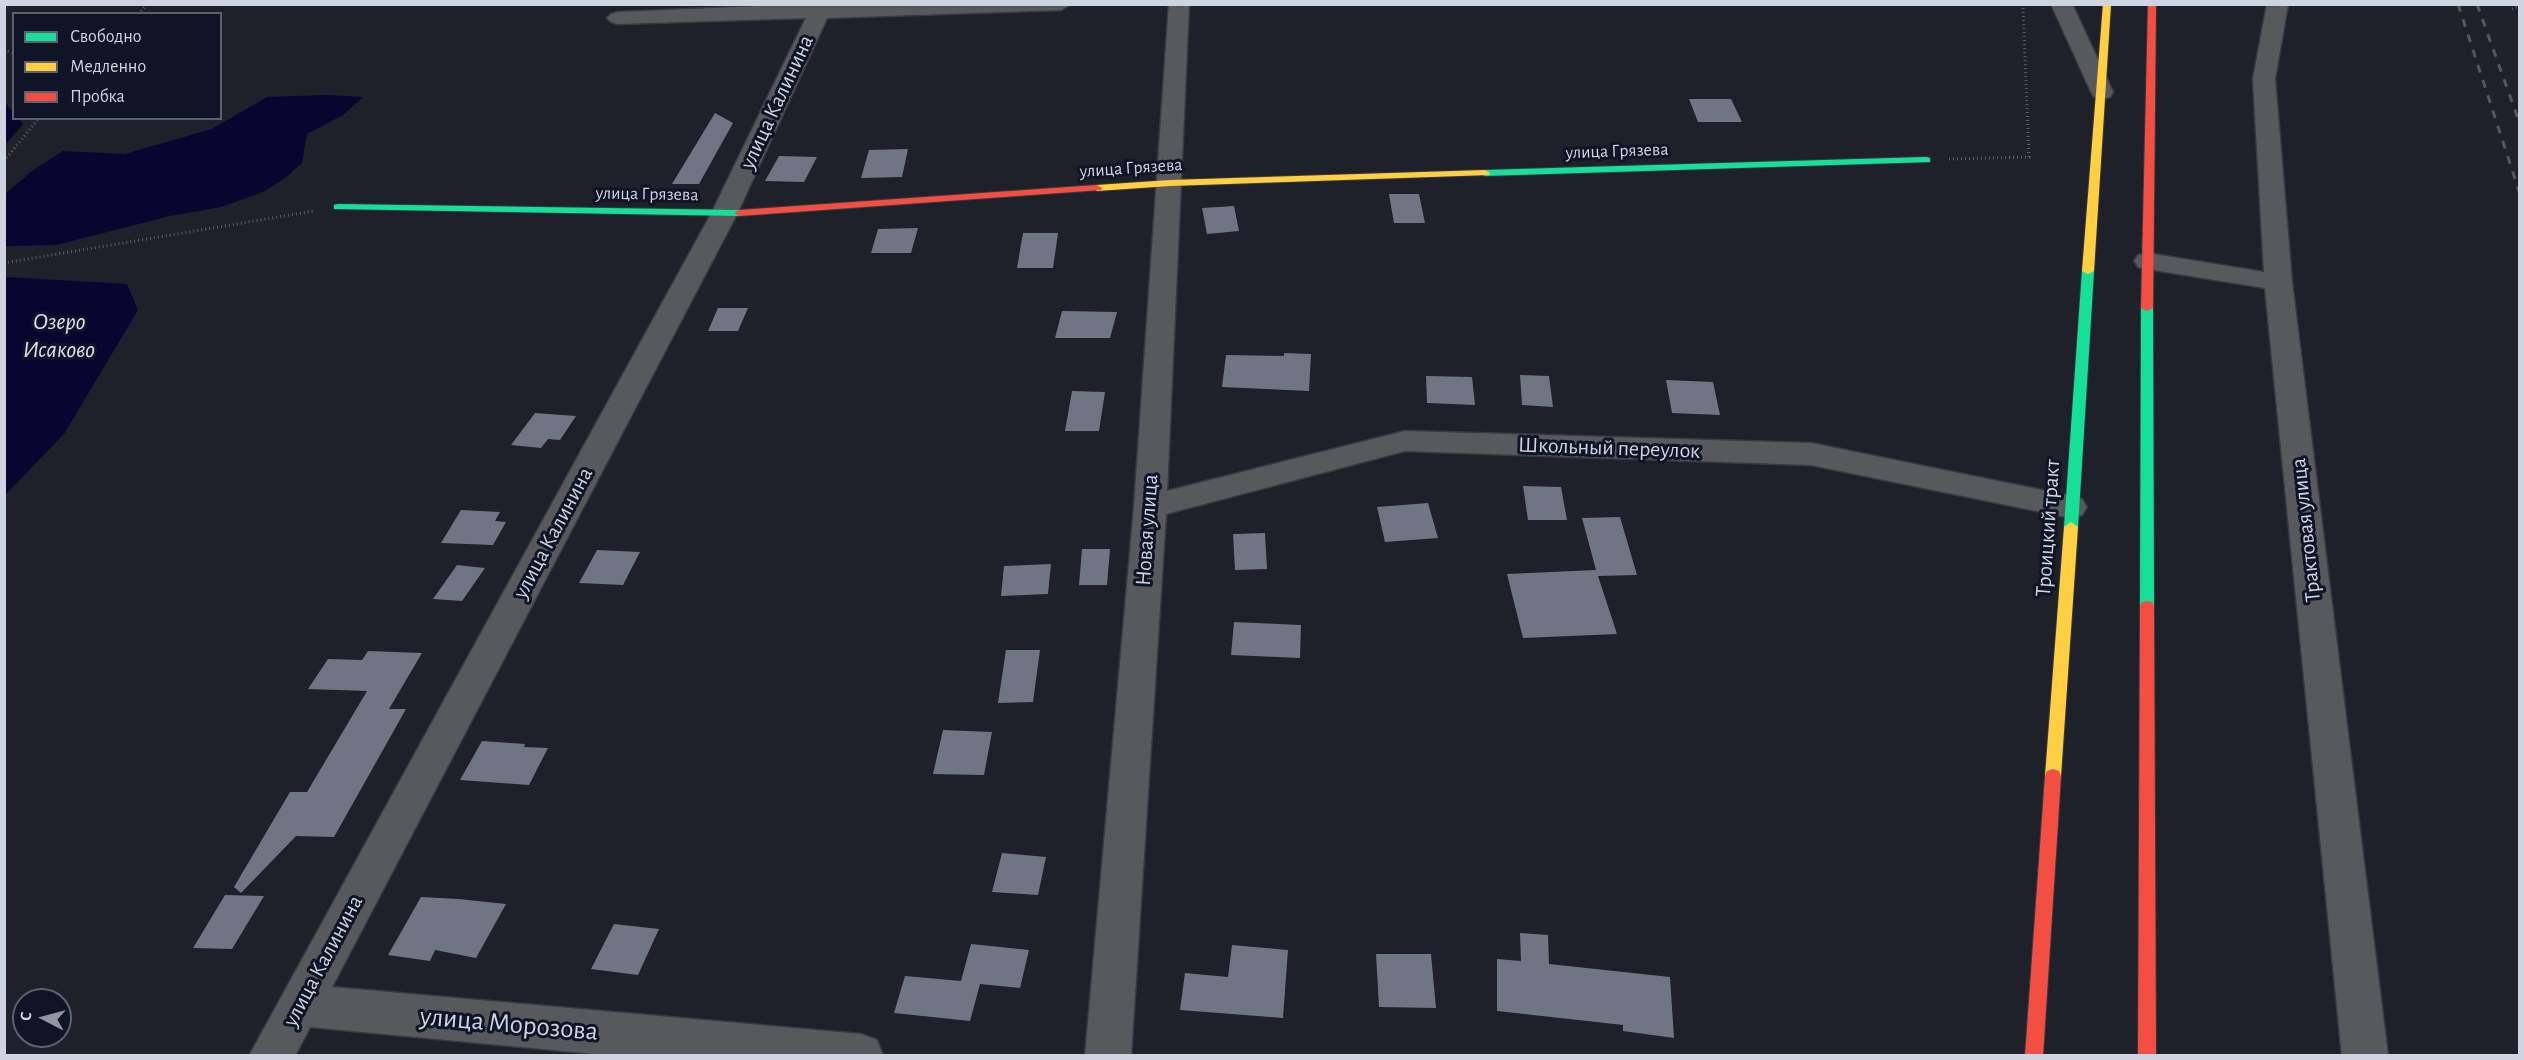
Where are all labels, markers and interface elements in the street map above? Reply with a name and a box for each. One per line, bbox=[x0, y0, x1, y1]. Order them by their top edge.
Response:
legend bbox=[12, 12, 222, 120]
text: Свободно bbox=[70, 28, 142, 46]
street label: улица Калинина bbox=[734, 31, 820, 173]
text: Медленно bbox=[70, 58, 146, 76]
text: Пробка bbox=[70, 88, 125, 106]
street label: улица Грязева bbox=[1565, 138, 1669, 164]
street label: улица Грязева bbox=[1079, 154, 1183, 182]
street label: улица Грязева bbox=[595, 182, 699, 206]
water label: Озеро Исаково bbox=[23, 308, 95, 364]
street label: Школьный переулок bbox=[1517, 432, 1701, 464]
street label: Трактовая улица bbox=[2285, 457, 2327, 603]
street label: Троицкий тракт bbox=[2030, 459, 2066, 597]
street label: улица Калинина bbox=[507, 463, 599, 603]
street label: Новая улица bbox=[1130, 473, 1164, 587]
street label: улица Калинина bbox=[277, 891, 369, 1031]
north arrow bbox=[12, 988, 72, 1048]
street label: улица Морозова bbox=[419, 1000, 599, 1048]
text: С bbox=[18, 1011, 35, 1022]

